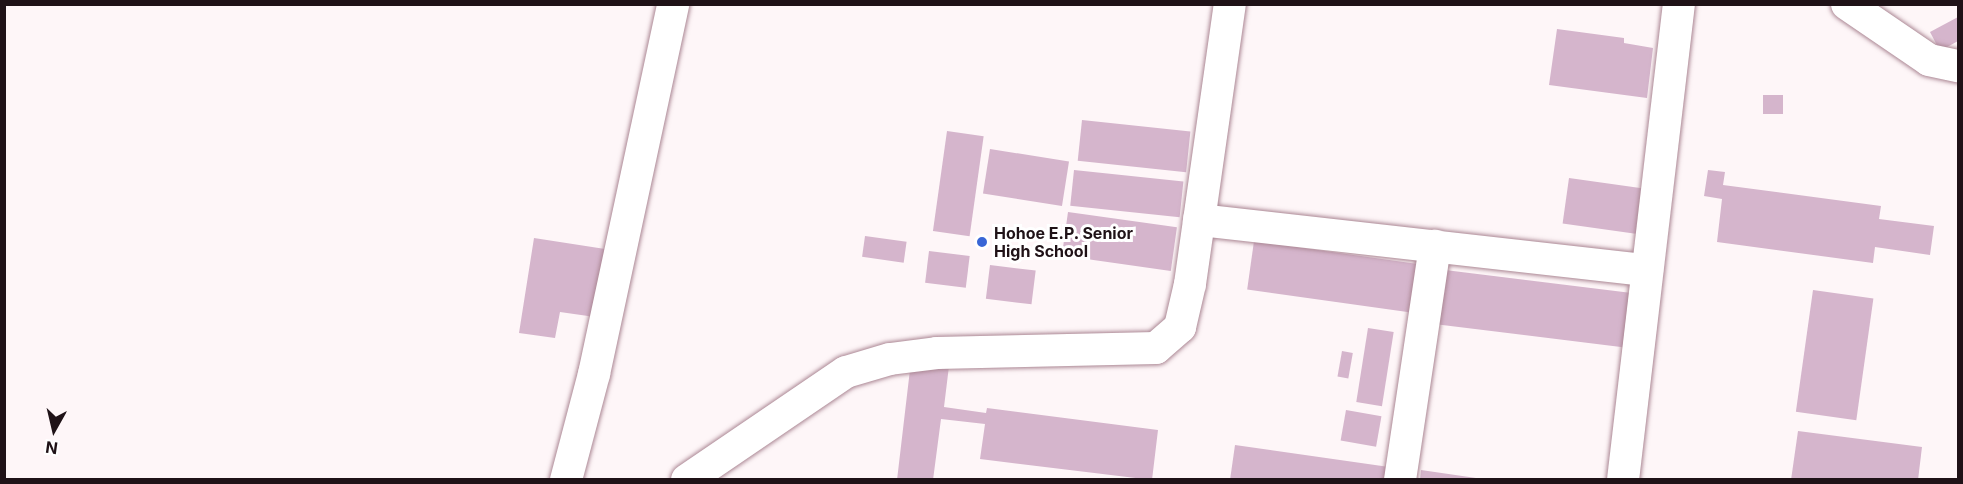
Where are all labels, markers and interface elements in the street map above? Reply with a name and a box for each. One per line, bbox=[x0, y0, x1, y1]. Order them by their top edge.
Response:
place label: Hohoe E.P. Senior High School bbox=[994, 223, 1134, 261]
marker: Hohoe E.P. Senior High School bbox=[975, 235, 989, 249]
north arrow bbox=[24, 400, 84, 460]
text: N bbox=[44, 437, 59, 459]

